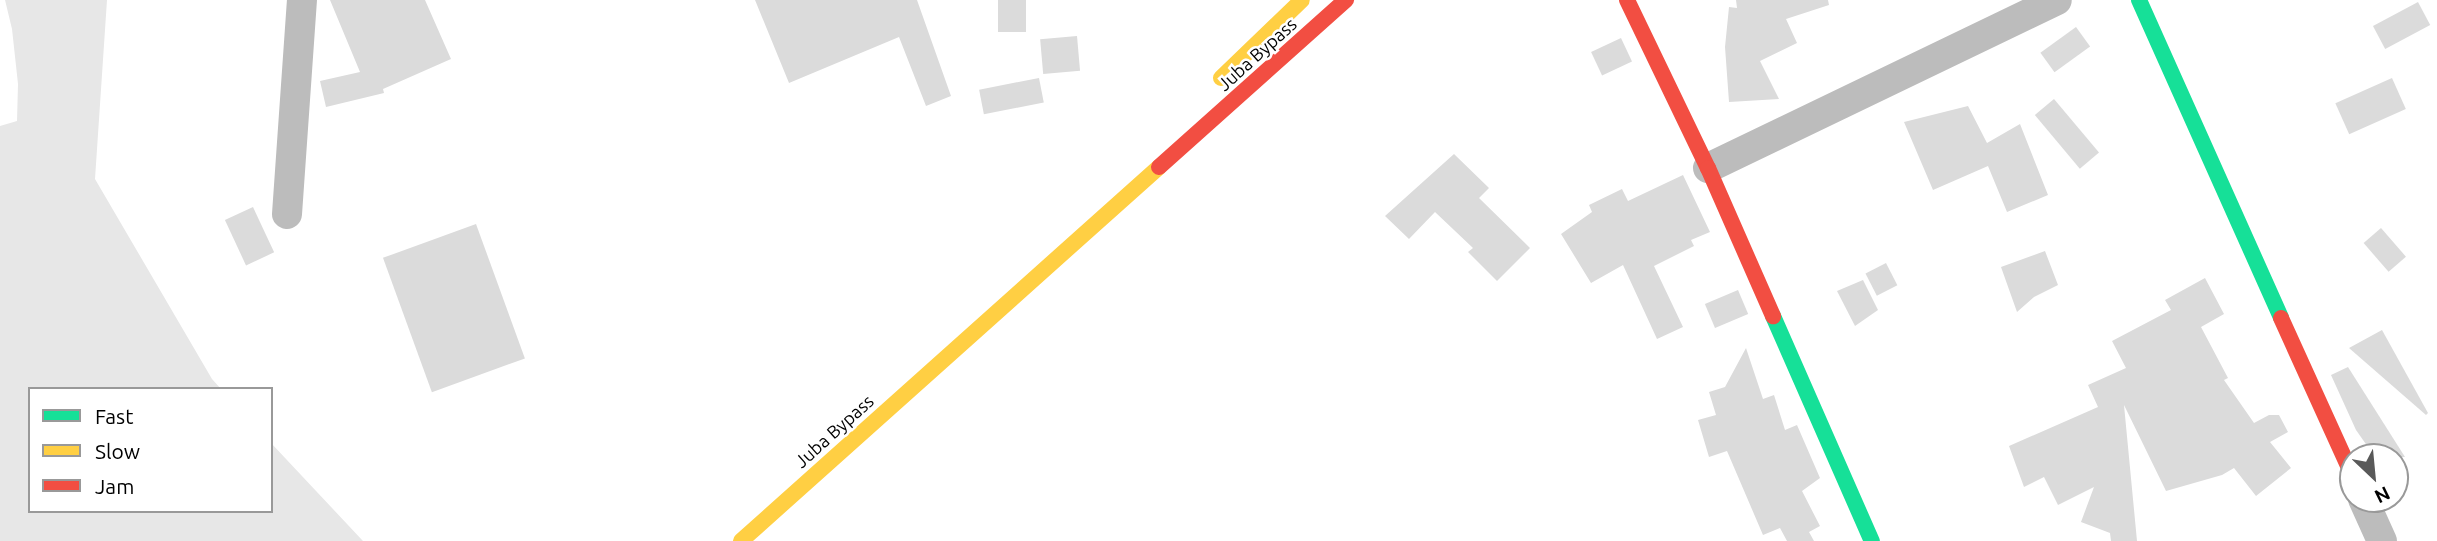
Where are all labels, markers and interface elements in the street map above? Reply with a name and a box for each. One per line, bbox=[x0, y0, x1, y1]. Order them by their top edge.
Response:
street label: Juba Bypass bbox=[1213, 13, 1301, 95]
legend bbox=[28, 387, 273, 513]
street label: Juba Bypass bbox=[790, 390, 878, 472]
text: Fast bbox=[95, 404, 133, 428]
text: Slow bbox=[95, 439, 140, 463]
north arrow bbox=[2339, 443, 2409, 513]
text: Jam bbox=[95, 474, 134, 498]
text: N bbox=[2371, 482, 2394, 508]

